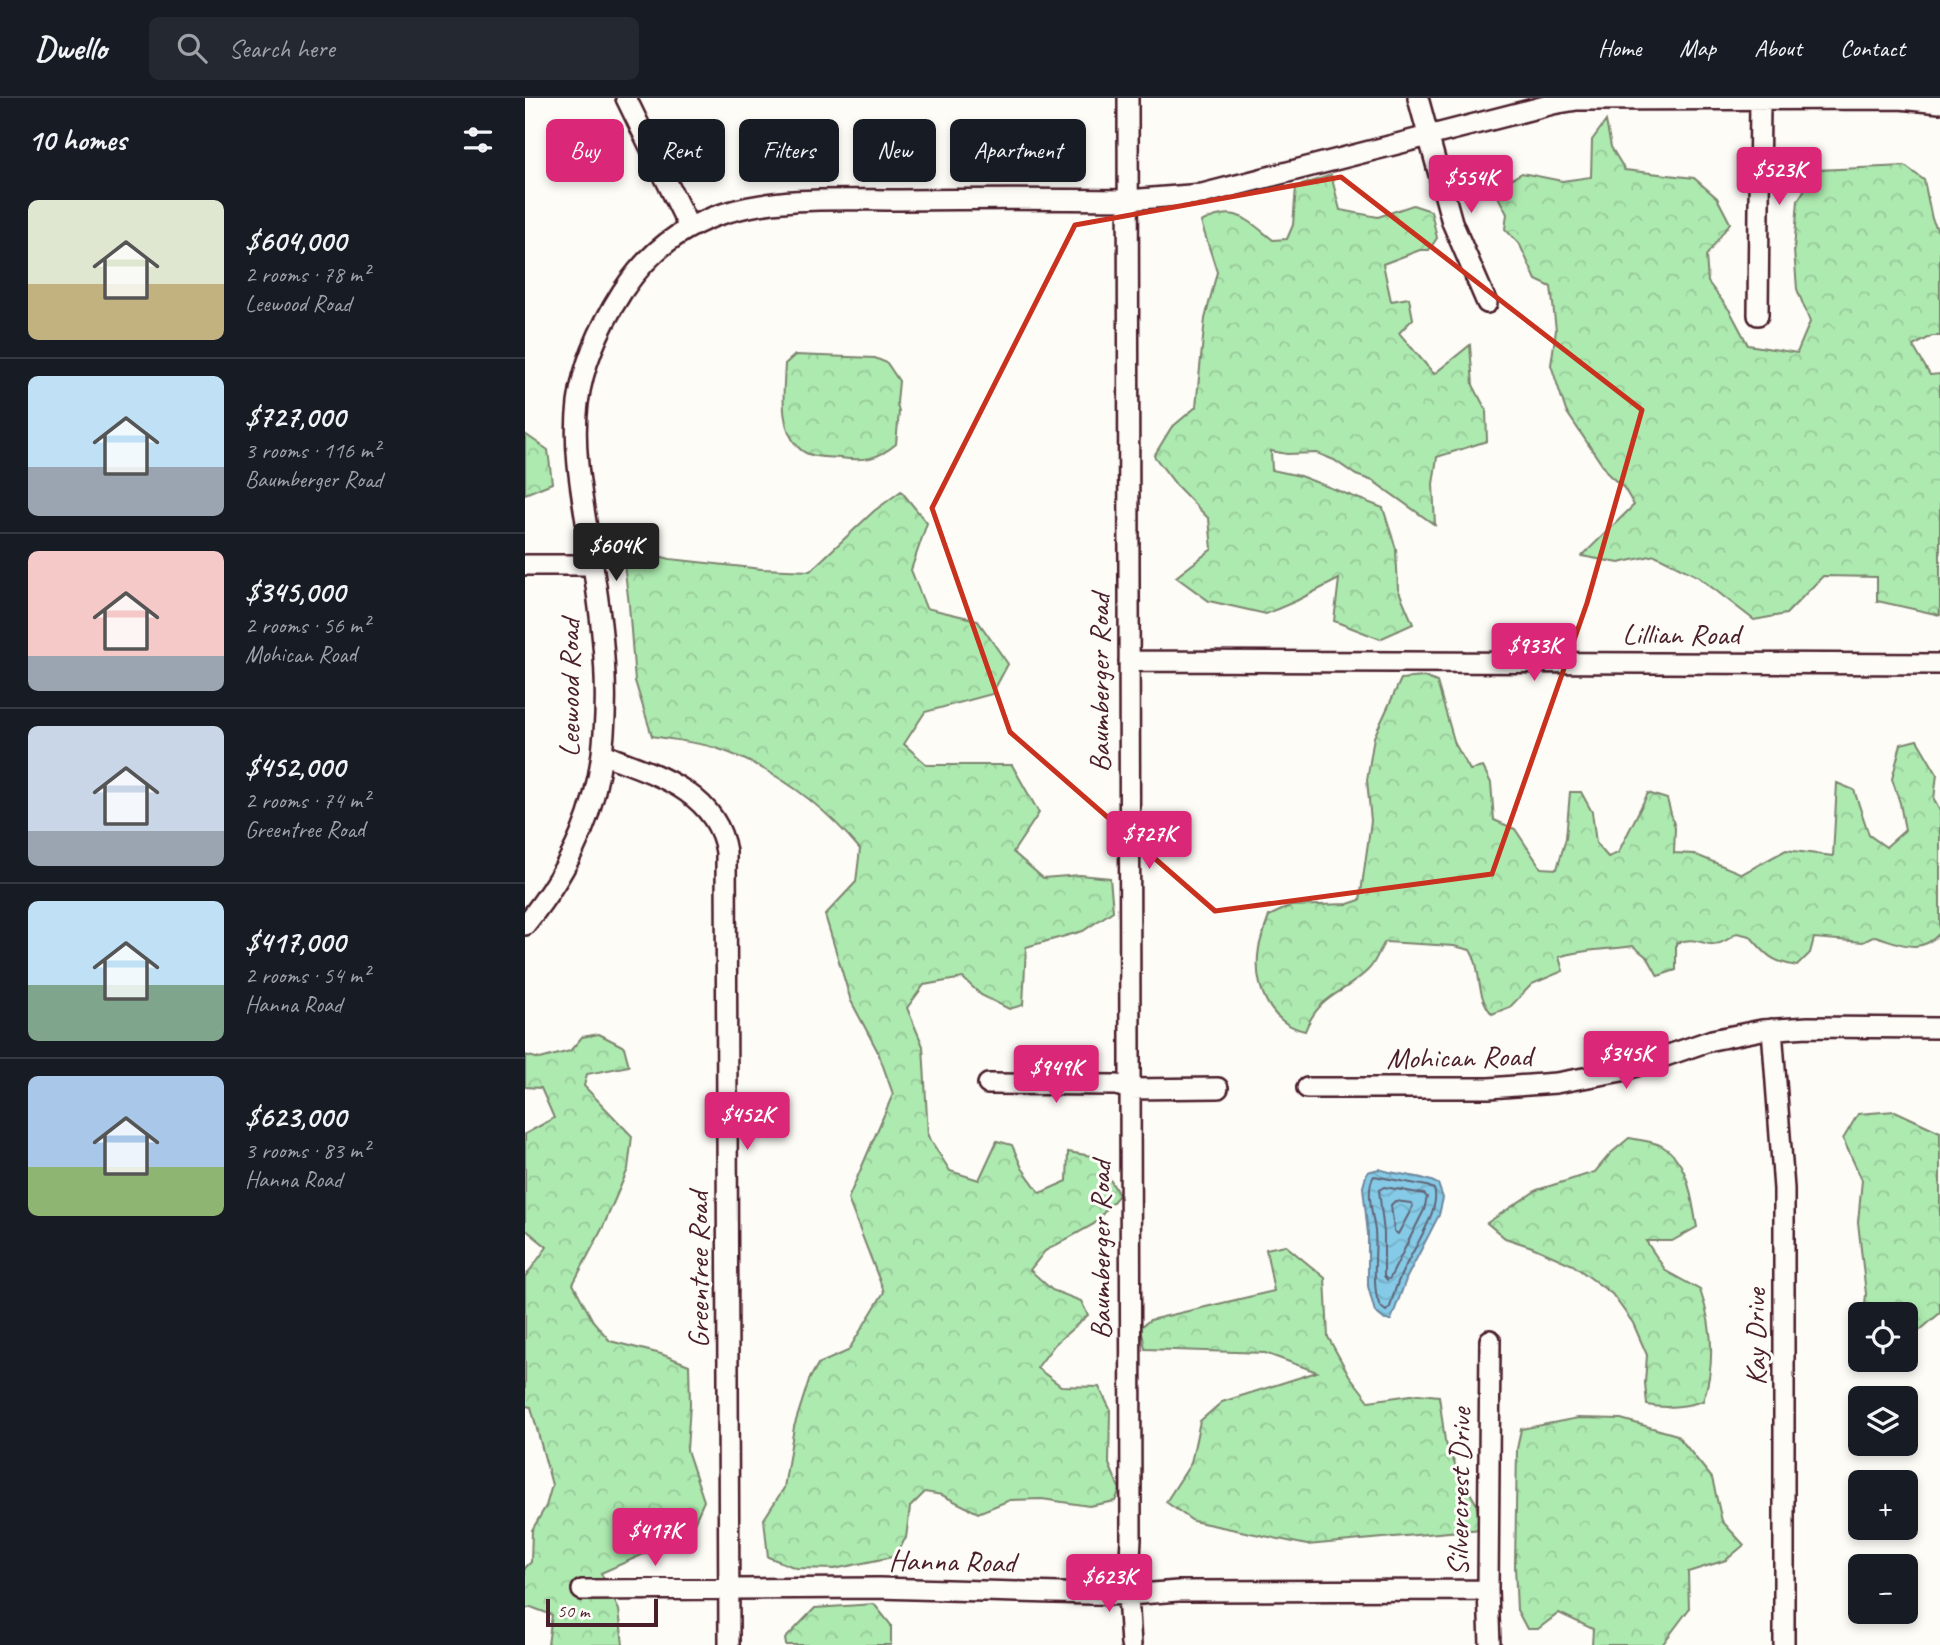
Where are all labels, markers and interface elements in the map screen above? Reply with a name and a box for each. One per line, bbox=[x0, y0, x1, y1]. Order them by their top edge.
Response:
search box bbox=[149, 17, 639, 80]
text: Dwello bbox=[35, 27, 107, 69]
icon: search bbox=[173, 29, 211, 67]
text: Search here bbox=[229, 32, 335, 65]
text: Home bbox=[1598, 33, 1641, 63]
text: Map bbox=[1679, 33, 1716, 63]
text: About bbox=[1754, 33, 1802, 63]
text: Contact bbox=[1840, 33, 1905, 63]
chip: Buy bbox=[546, 119, 624, 182]
chip: Rent bbox=[638, 119, 725, 182]
chip: Filters bbox=[739, 119, 839, 182]
chip: New bbox=[853, 119, 936, 182]
chip: Apartment bbox=[950, 119, 1086, 182]
text: 10 homes bbox=[28, 121, 126, 159]
icon: filters bbox=[459, 121, 497, 159]
pin: $523K bbox=[1730, 148, 1828, 207]
text: $523K bbox=[1753, 155, 1805, 184]
pin: $554K bbox=[1422, 156, 1520, 215]
text: $554K bbox=[1445, 163, 1497, 192]
text: $604,000 bbox=[245, 222, 346, 260]
icon: home bbox=[84, 228, 168, 312]
text: 2 rooms · 78 m² bbox=[245, 260, 369, 289]
text: Leewood Road bbox=[245, 289, 351, 318]
text: $727,000 bbox=[245, 398, 345, 436]
icon: home bbox=[84, 404, 168, 488]
text: 3 rooms · 116 m² bbox=[245, 436, 380, 465]
text: Baumberger Road bbox=[245, 465, 382, 494]
pin: $604K bbox=[567, 524, 665, 583]
text: $604K bbox=[589, 531, 643, 560]
text: $345,000 bbox=[245, 573, 345, 611]
icon: home bbox=[84, 579, 168, 663]
street label: Baumberger Road bbox=[1080, 589, 1118, 773]
text: 2 rooms · 56 m² bbox=[245, 611, 369, 640]
street label: Leewood Road bbox=[550, 615, 588, 757]
street label: Lillian Road bbox=[1622, 615, 1744, 653]
pin: $933K bbox=[1485, 624, 1583, 683]
text: $933K bbox=[1508, 631, 1560, 660]
text: Mohican Road bbox=[245, 640, 357, 669]
text: $452,000 bbox=[245, 748, 345, 786]
icon: home bbox=[84, 754, 168, 838]
text: 2 rooms · 74 m² bbox=[245, 786, 369, 815]
pin: $727K bbox=[1100, 812, 1198, 871]
text: Greentree Road bbox=[245, 815, 365, 844]
text: $727K bbox=[1123, 819, 1175, 848]
text: $417,000 bbox=[245, 923, 345, 961]
icon: home bbox=[84, 929, 168, 1013]
text: 2 rooms · 54 m² bbox=[245, 961, 369, 990]
text: Hanna Road bbox=[245, 990, 342, 1019]
pin: $345K bbox=[1577, 1032, 1675, 1091]
street label: Mohican Road bbox=[1386, 1037, 1536, 1077]
text: $345K bbox=[1600, 1039, 1652, 1068]
pin: $949K bbox=[1007, 1046, 1105, 1105]
text: $949K bbox=[1030, 1053, 1082, 1082]
pin: $452K bbox=[698, 1093, 796, 1152]
text: $623,000 bbox=[245, 1098, 346, 1136]
text: $452K bbox=[721, 1100, 773, 1129]
icon: home bbox=[84, 1104, 168, 1188]
text: 3 rooms · 83 m² bbox=[245, 1136, 369, 1165]
street label: Baumberger Road bbox=[1081, 1156, 1119, 1340]
text: Hanna Road bbox=[245, 1165, 342, 1194]
street label: Greentree Road bbox=[679, 1188, 717, 1348]
street label: Kay Drive bbox=[1736, 1286, 1774, 1386]
map controls bbox=[1848, 1302, 1918, 1624]
button: locate bbox=[1848, 1302, 1918, 1372]
button: layers bbox=[1848, 1386, 1918, 1456]
street label: Silvercrest Drive bbox=[1439, 1405, 1480, 1577]
button: + bbox=[1848, 1470, 1918, 1540]
pin: $417K bbox=[606, 1508, 704, 1568]
text: $417K bbox=[629, 1516, 682, 1545]
street label: Hanna Road bbox=[888, 1541, 1020, 1581]
pin: $623K bbox=[1060, 1554, 1158, 1614]
button: − bbox=[1848, 1554, 1918, 1624]
text: $623K bbox=[1082, 1562, 1136, 1591]
scale bar bbox=[546, 1596, 658, 1628]
text: 50 m bbox=[557, 1599, 589, 1623]

